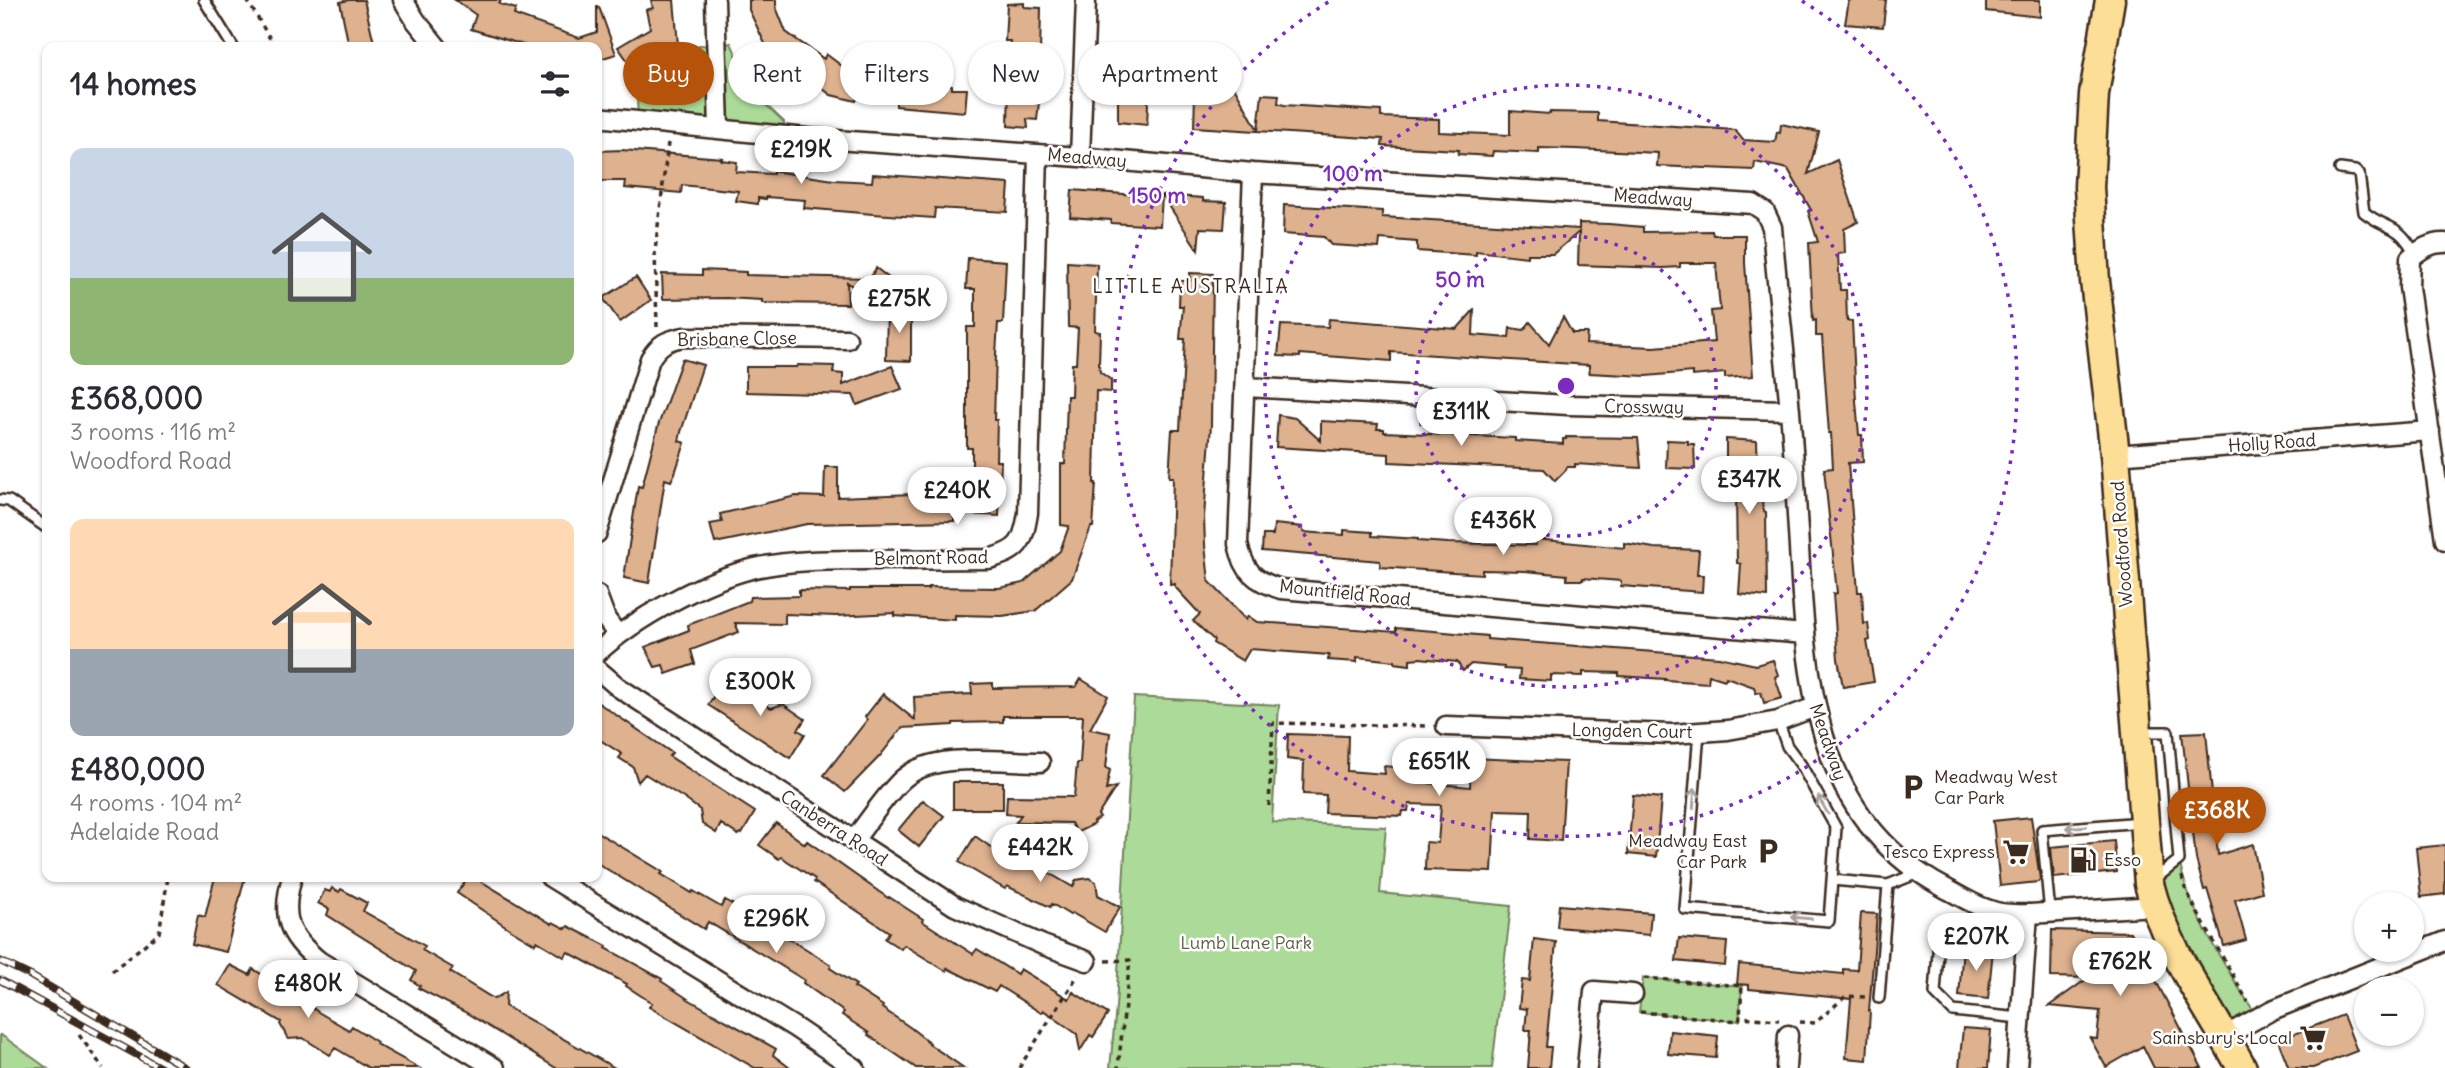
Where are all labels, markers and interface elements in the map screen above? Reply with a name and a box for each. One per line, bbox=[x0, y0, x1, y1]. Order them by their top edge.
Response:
chip: Buy bbox=[623, 42, 714, 105]
chip: Rent bbox=[728, 42, 826, 105]
chip: Filters bbox=[840, 42, 954, 105]
chip: New bbox=[968, 42, 1064, 105]
chip: Apartment bbox=[1078, 42, 1242, 105]
text: 14 homes bbox=[70, 65, 197, 103]
icon: filters bbox=[536, 65, 574, 103]
pin: £219K bbox=[752, 127, 850, 186]
text: £219K bbox=[770, 134, 832, 163]
street label: Meadway bbox=[1046, 143, 1128, 172]
text: 100 m bbox=[1323, 160, 1383, 187]
text: 150 m bbox=[1128, 182, 1186, 209]
street label: Meadway bbox=[1613, 183, 1694, 212]
icon: home bbox=[259, 194, 385, 320]
text: 50 m bbox=[1435, 266, 1485, 293]
district label: LITTLE AUSTRALIA bbox=[1092, 274, 1290, 298]
pin: £275K bbox=[850, 276, 948, 335]
text: £275K bbox=[867, 283, 931, 312]
street label: Brisbane Close bbox=[677, 326, 797, 351]
centre of rings bbox=[1554, 374, 1578, 398]
text: £368,000 bbox=[70, 379, 203, 417]
pin: £311K bbox=[1412, 388, 1510, 448]
street label: Crossway bbox=[1604, 394, 1684, 419]
text: £311K bbox=[1432, 396, 1490, 425]
text: 3 rooms · 116 m² bbox=[70, 417, 236, 446]
street label: Holly Road bbox=[2227, 428, 2317, 457]
text: Woodford Road bbox=[70, 446, 232, 475]
pin: £347K bbox=[1700, 456, 1798, 516]
text: £347K bbox=[1717, 464, 1781, 493]
pin: £240K bbox=[908, 468, 1006, 527]
text: £240K bbox=[923, 475, 991, 504]
street label: Woodford Road bbox=[2106, 480, 2137, 608]
pin: £436K bbox=[1454, 498, 1552, 557]
text: £436K bbox=[1470, 505, 1536, 534]
street label: Belmont Road bbox=[874, 545, 989, 570]
icon: home bbox=[259, 565, 385, 691]
street label: Mountfield Road bbox=[1278, 574, 1412, 611]
pin: £300K bbox=[711, 658, 809, 718]
text: £300K bbox=[725, 666, 795, 695]
street label: Meadway bbox=[1805, 700, 1852, 783]
street label: Longden Court bbox=[1571, 718, 1693, 743]
pin: £651K bbox=[1390, 738, 1488, 798]
text: £651K bbox=[1408, 746, 1470, 775]
text: £480,000 bbox=[70, 750, 206, 788]
place label: Meadway West Car Park bbox=[1934, 765, 2057, 809]
parking icon: Meadway West Car Park bbox=[1898, 772, 1928, 802]
street label: Canberra Road bbox=[776, 784, 893, 871]
one-way arrow bbox=[1688, 787, 1701, 810]
text: 4 rooms · 104 m² bbox=[70, 788, 242, 817]
pin: £368K bbox=[2168, 788, 2266, 847]
one-way arrow bbox=[1816, 795, 1829, 816]
text: £368K bbox=[2184, 795, 2250, 824]
text: Adelaide Road bbox=[70, 817, 219, 846]
one-way arrow bbox=[2065, 821, 2088, 834]
pin: £442K bbox=[991, 824, 1089, 884]
place label: Meadway East Car Park bbox=[1628, 829, 1747, 873]
text: £442K bbox=[1007, 832, 1073, 861]
parking icon: Meadway East Car Park bbox=[1753, 836, 1783, 866]
supermarket icon: Tesco Express bbox=[2001, 837, 2031, 867]
place label: Tesco Express bbox=[1883, 840, 1995, 863]
fuel station icon: Esso bbox=[2068, 845, 2098, 875]
place label: Esso bbox=[2104, 848, 2141, 871]
map controls bbox=[2354, 892, 2424, 1046]
button: + bbox=[2354, 892, 2424, 962]
pin: £296K bbox=[727, 895, 825, 955]
text: £296K bbox=[743, 903, 809, 932]
one-way arrow bbox=[1791, 911, 1813, 924]
pin: £207K bbox=[1927, 914, 2025, 973]
text: £207K bbox=[1943, 921, 2009, 950]
park label: Lumb Lane Park bbox=[1180, 931, 1312, 954]
pin: £762K bbox=[2071, 939, 2169, 998]
text: £762K bbox=[2088, 946, 2152, 975]
pin: £480K bbox=[259, 960, 357, 1020]
text: £480K bbox=[274, 968, 342, 997]
button: − bbox=[2354, 976, 2424, 1046]
supermarket icon: Sainsbury's Local bbox=[2298, 1023, 2328, 1053]
place label: Sainsbury's Local bbox=[2152, 1026, 2292, 1049]

